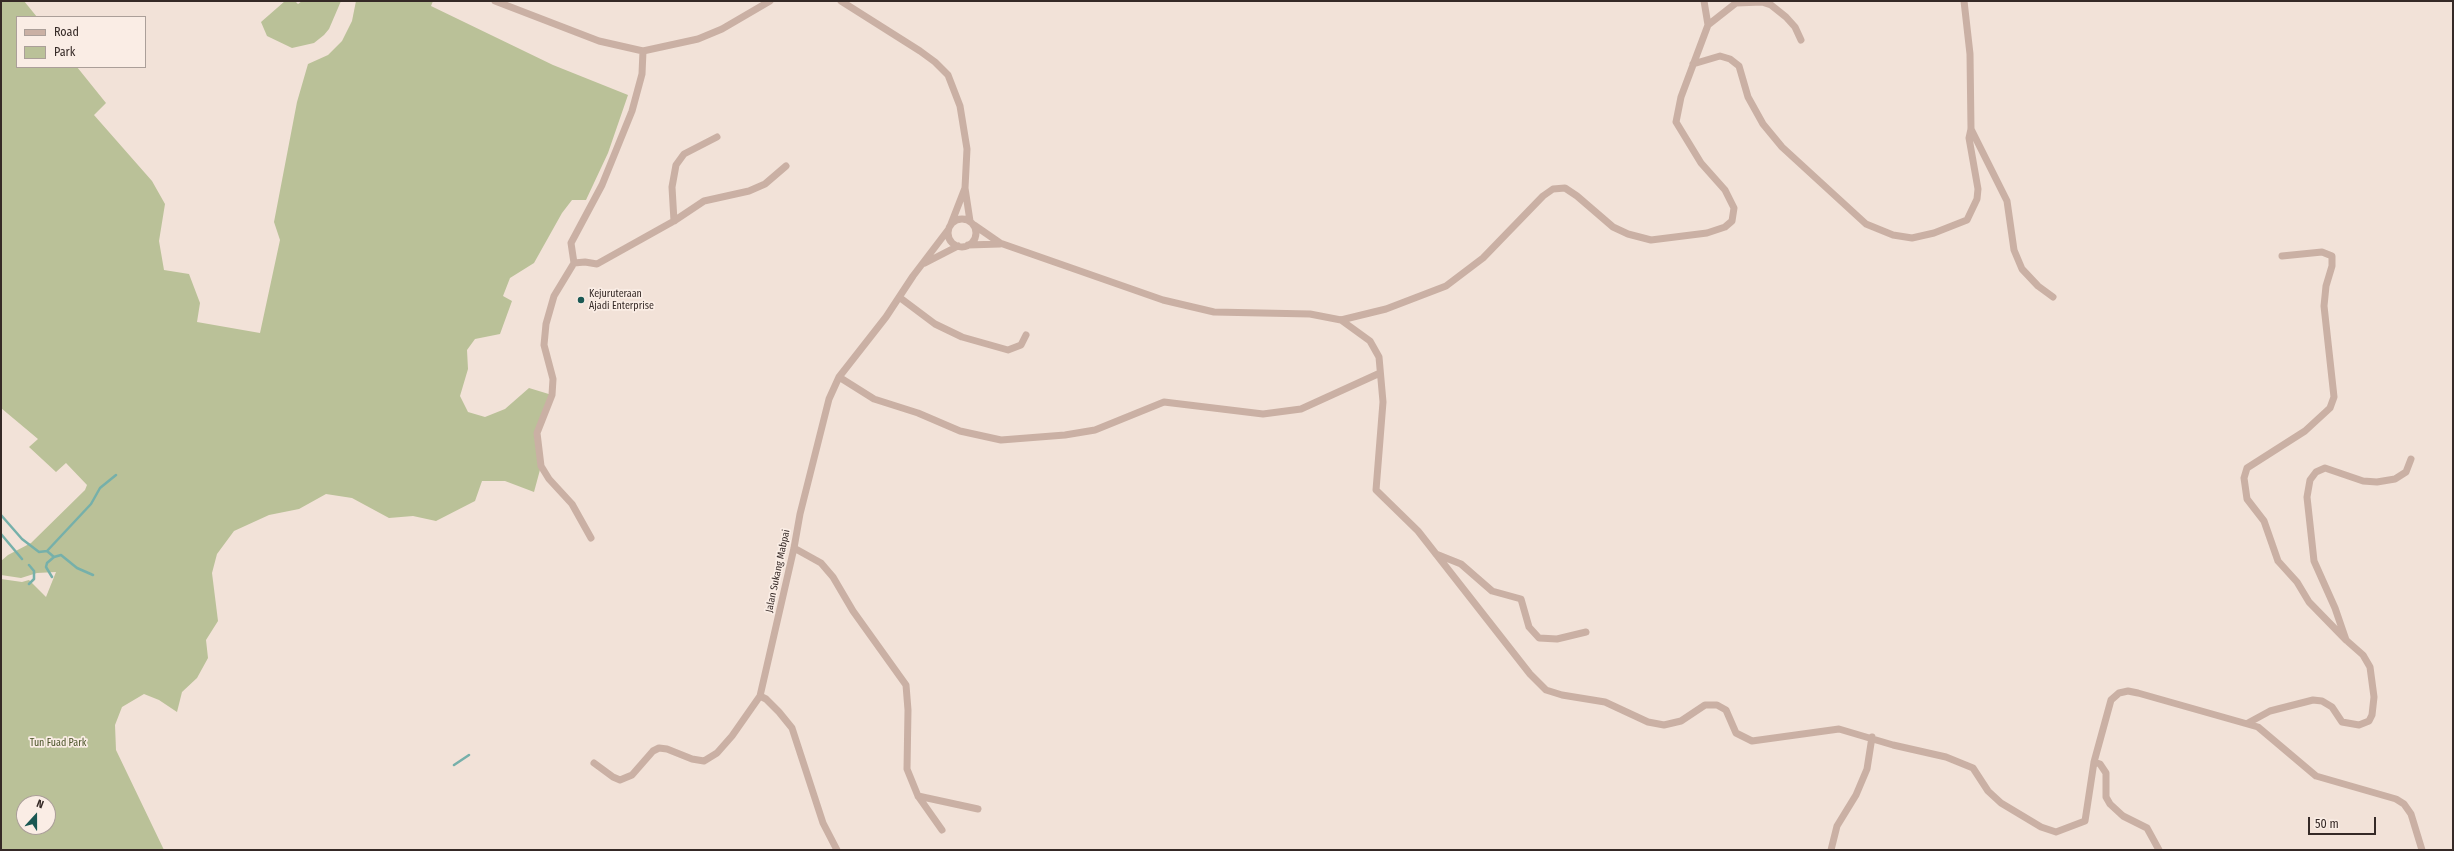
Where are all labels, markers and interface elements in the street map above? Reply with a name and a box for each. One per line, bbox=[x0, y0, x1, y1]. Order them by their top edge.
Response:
legend bbox=[16, 16, 146, 68]
text: Road bbox=[54, 25, 79, 39]
text: Park bbox=[54, 45, 75, 59]
place label: Kejuruteraan Ajadi Enterprise bbox=[589, 288, 654, 312]
marker: Kejuruteraan Ajadi Enterprise bbox=[576, 295, 586, 305]
street label: Jalan Sukang Mabpai bbox=[763, 528, 793, 614]
park label: Tun Fuad Park bbox=[30, 737, 86, 749]
north arrow bbox=[16, 795, 56, 835]
text: N bbox=[35, 797, 46, 812]
scale bar bbox=[2310, 809, 2378, 835]
text: 50 m bbox=[2315, 817, 2339, 831]

